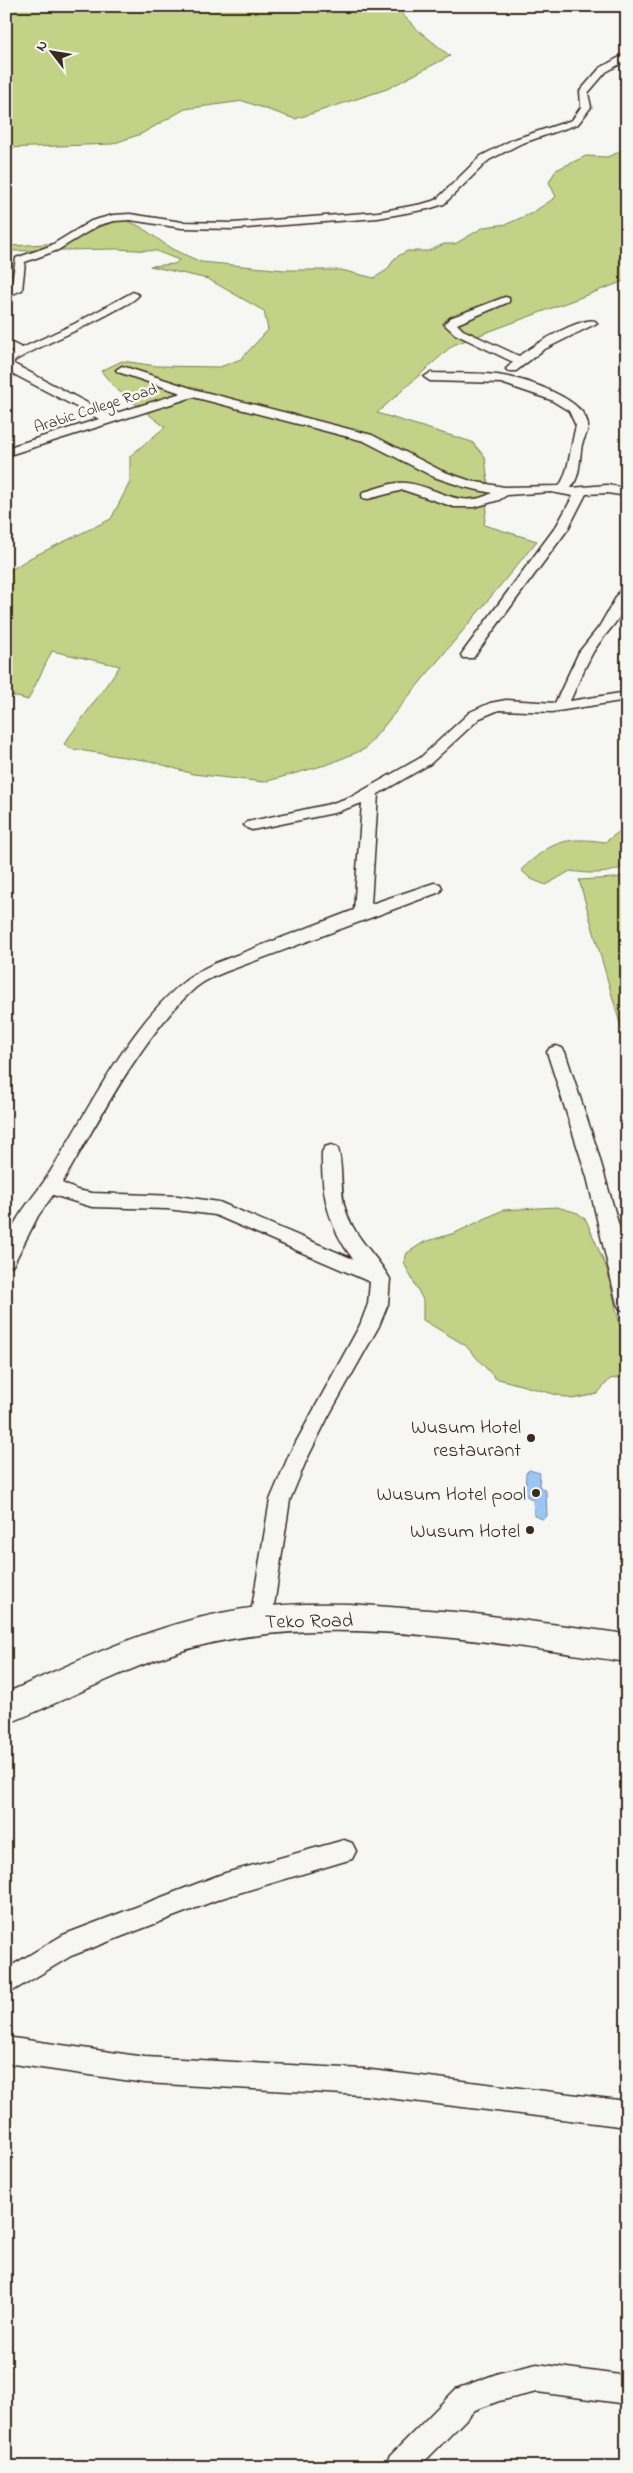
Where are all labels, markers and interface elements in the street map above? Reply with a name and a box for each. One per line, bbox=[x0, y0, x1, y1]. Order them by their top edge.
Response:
north arrow bbox=[28, 28, 78, 78]
text: N bbox=[31, 37, 54, 56]
street label: Arabic College Road bbox=[31, 378, 160, 440]
place label: Wusum Hotel restaurant bbox=[411, 1414, 521, 1466]
marker: Wusum Hotel restaurant bbox=[525, 1432, 537, 1444]
place label: Wusum Hotel pool bbox=[377, 1481, 526, 1510]
marker: Wusum Hotel pool bbox=[530, 1487, 542, 1499]
place label: Wusum Hotel bbox=[410, 1518, 520, 1547]
marker: Wusum Hotel bbox=[524, 1524, 536, 1536]
street label: Teko Road bbox=[265, 1607, 353, 1638]

